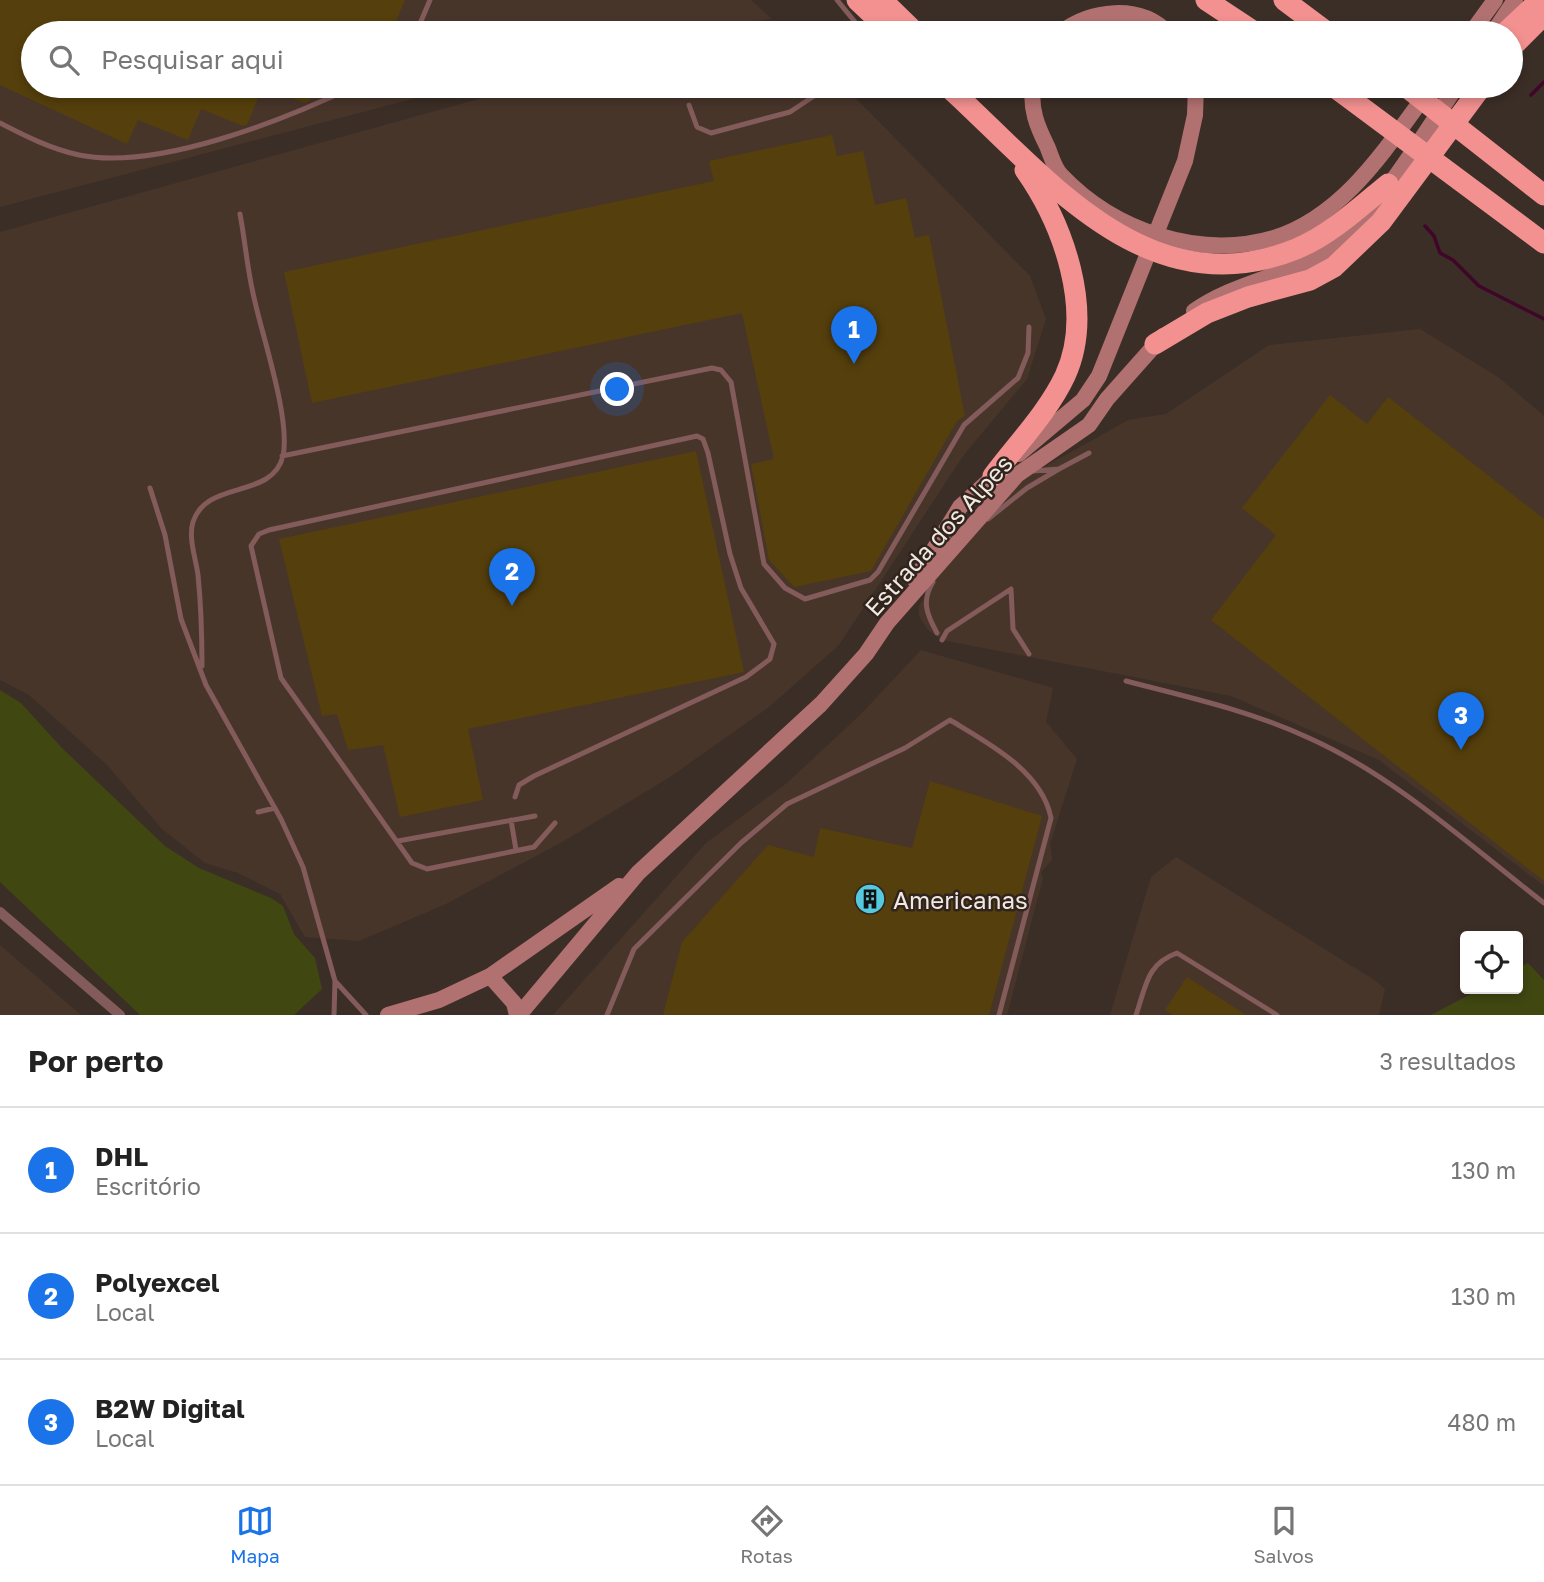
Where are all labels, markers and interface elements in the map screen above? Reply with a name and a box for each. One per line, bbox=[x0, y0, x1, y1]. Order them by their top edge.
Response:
search box bbox=[21, 21, 1523, 98]
icon: search bbox=[45, 41, 83, 79]
text: Pesquisar aqui bbox=[101, 44, 284, 75]
pin: 1 bbox=[831, 306, 877, 364]
your location bbox=[600, 372, 634, 406]
street label: Estrada dos Alpes bbox=[858, 449, 1018, 621]
pin: 2 bbox=[489, 548, 535, 606]
pin: 3 bbox=[1438, 692, 1484, 750]
building icon: Americanas bbox=[853, 882, 887, 916]
place label: Americanas bbox=[893, 885, 1028, 914]
map controls bbox=[1460, 931, 1523, 994]
button: locate bbox=[1460, 931, 1523, 994]
text: Por perto bbox=[28, 1043, 163, 1079]
text: 3 resultados bbox=[1379, 1047, 1516, 1075]
text: DHL bbox=[95, 1141, 148, 1172]
text: 1 bbox=[45, 1156, 57, 1184]
text: 130 m bbox=[1451, 1156, 1516, 1184]
text: Escritório bbox=[95, 1172, 201, 1200]
text: Polyexcel bbox=[95, 1267, 219, 1298]
text: 2 bbox=[44, 1282, 58, 1310]
text: 130 m bbox=[1451, 1282, 1516, 1310]
text: Local bbox=[95, 1298, 155, 1326]
text: B2W Digital bbox=[95, 1393, 245, 1424]
text: 3 bbox=[44, 1408, 58, 1436]
text: 480 m bbox=[1448, 1408, 1516, 1436]
text: Local bbox=[95, 1424, 155, 1452]
tab: Mapa bbox=[230, 1502, 280, 1567]
tab: Rotas bbox=[740, 1502, 793, 1567]
tab: Salvos bbox=[1253, 1502, 1314, 1567]

